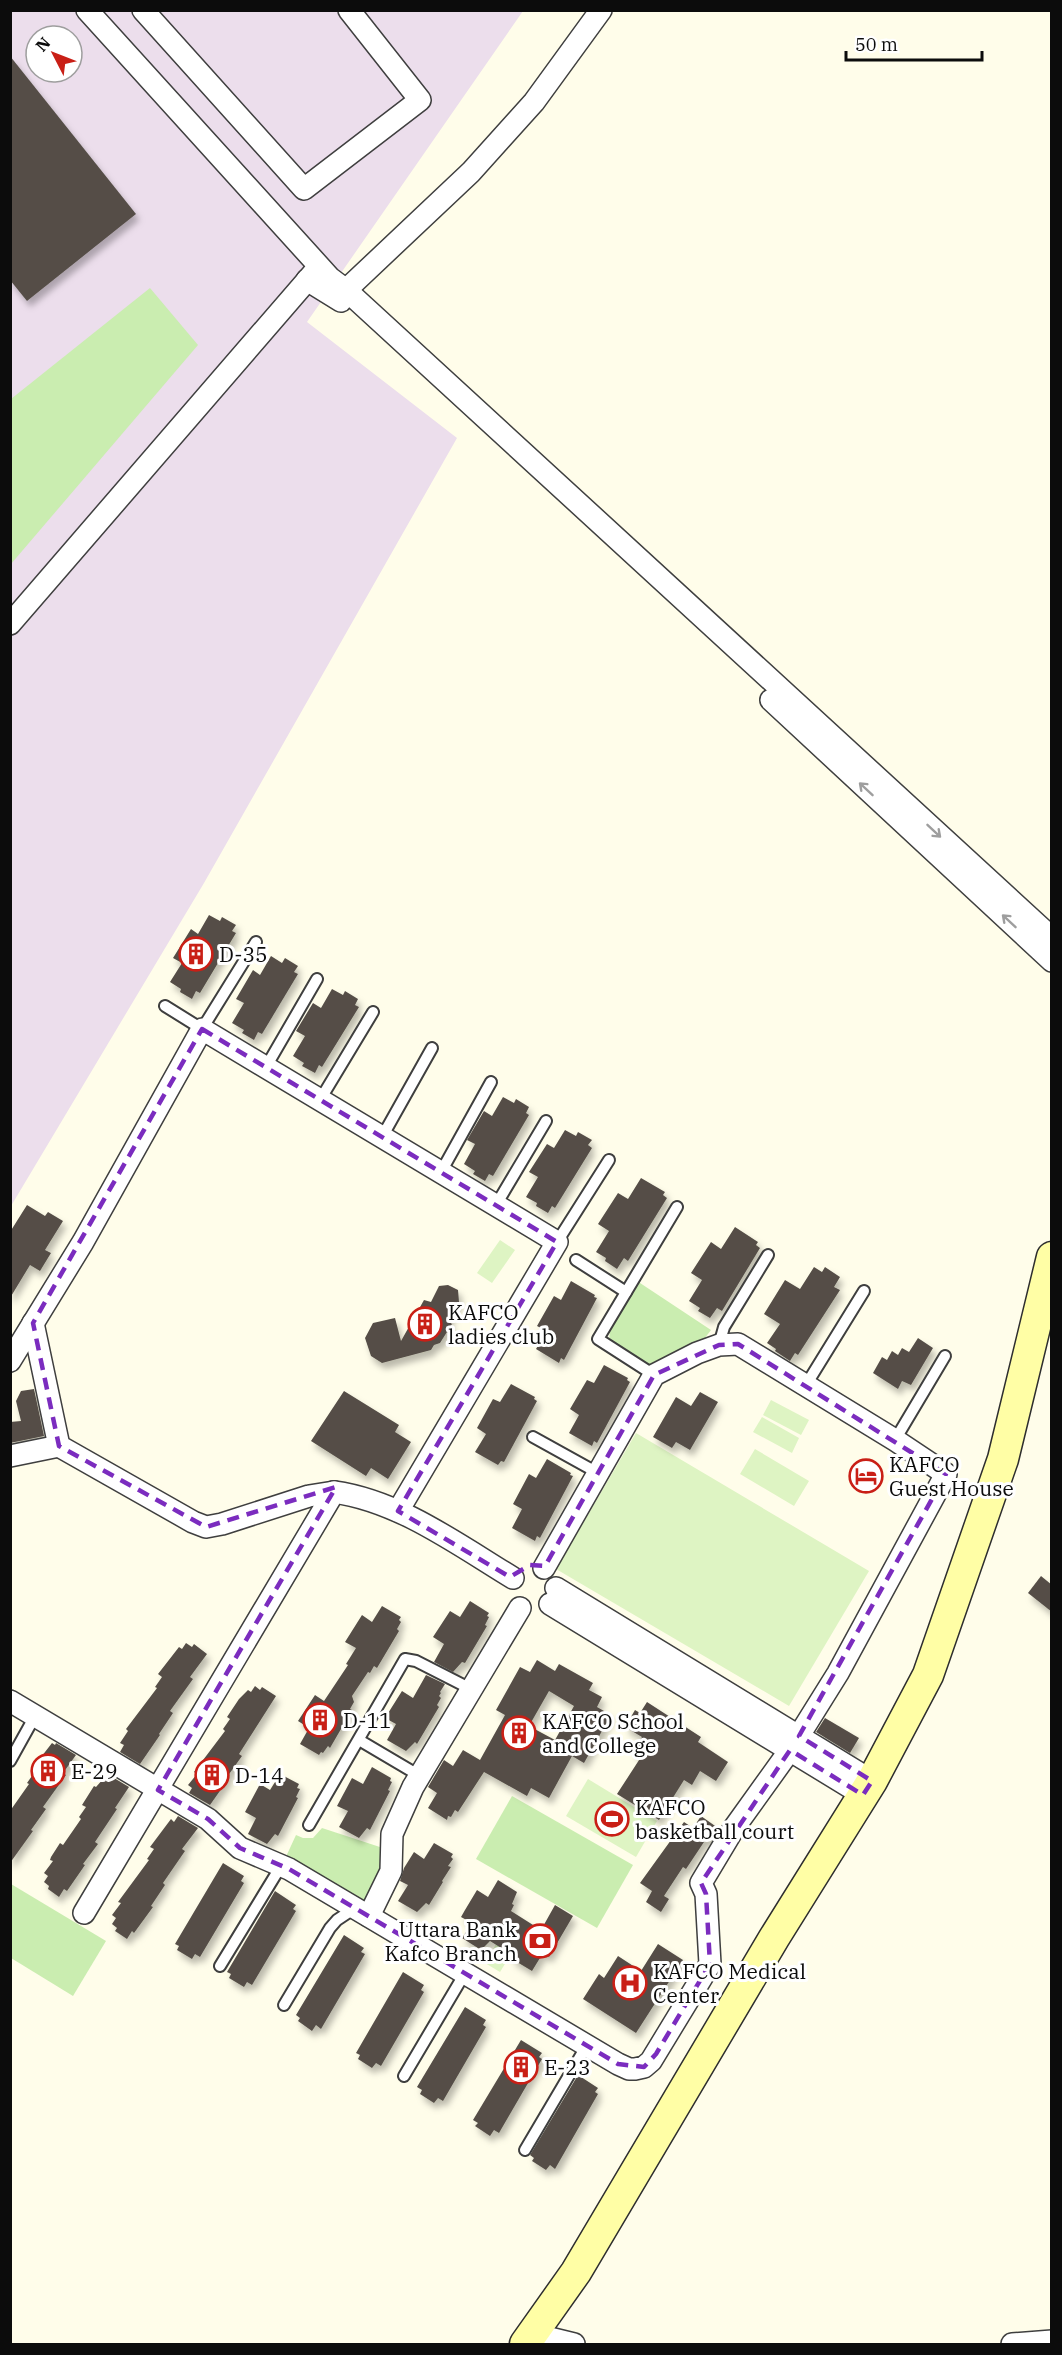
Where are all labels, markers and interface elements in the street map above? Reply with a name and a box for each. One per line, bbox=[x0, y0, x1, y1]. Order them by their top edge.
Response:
north arrow bbox=[24, 24, 84, 84]
scale bar bbox=[846, 24, 982, 62]
text: N bbox=[31, 33, 55, 55]
text: 50 m bbox=[855, 33, 898, 56]
one-way arrow bbox=[859, 782, 874, 796]
one-way arrow bbox=[927, 824, 942, 838]
one-way arrow bbox=[1001, 914, 1016, 929]
building icon: D-35 bbox=[178, 936, 214, 972]
place label: D-35 bbox=[219, 940, 268, 968]
place label: KAFCO ladies club bbox=[448, 1298, 554, 1350]
building icon: KAFCO ladies club bbox=[407, 1306, 443, 1342]
place label: KAFCO Guest House bbox=[889, 1450, 1014, 1502]
hotel icon: KAFCO Guest House bbox=[848, 1458, 884, 1494]
building icon: D-11 bbox=[302, 1702, 338, 1738]
place label: D-11 bbox=[343, 1706, 392, 1734]
place label: KAFCO School and College bbox=[542, 1707, 684, 1759]
building icon: KAFCO School and College bbox=[501, 1715, 537, 1751]
building icon: E-29 bbox=[30, 1753, 66, 1789]
place label: E-29 bbox=[71, 1757, 118, 1785]
building icon: D-14 bbox=[194, 1757, 230, 1793]
place label: D-14 bbox=[235, 1761, 284, 1789]
place label: KAFCO basketball court bbox=[635, 1793, 794, 1845]
sports icon: KAFCO basketball court bbox=[594, 1801, 630, 1837]
place label: Uttara Bank Kafco Branch bbox=[385, 1915, 518, 1967]
bank icon: Uttara Bank Kafco Branch bbox=[522, 1923, 558, 1959]
place label: KAFCO Medical Center bbox=[653, 1957, 806, 2009]
hospital icon: KAFCO Medical Center bbox=[612, 1965, 648, 2001]
building icon: E-23 bbox=[503, 2049, 539, 2085]
place label: E-23 bbox=[544, 2053, 591, 2081]

